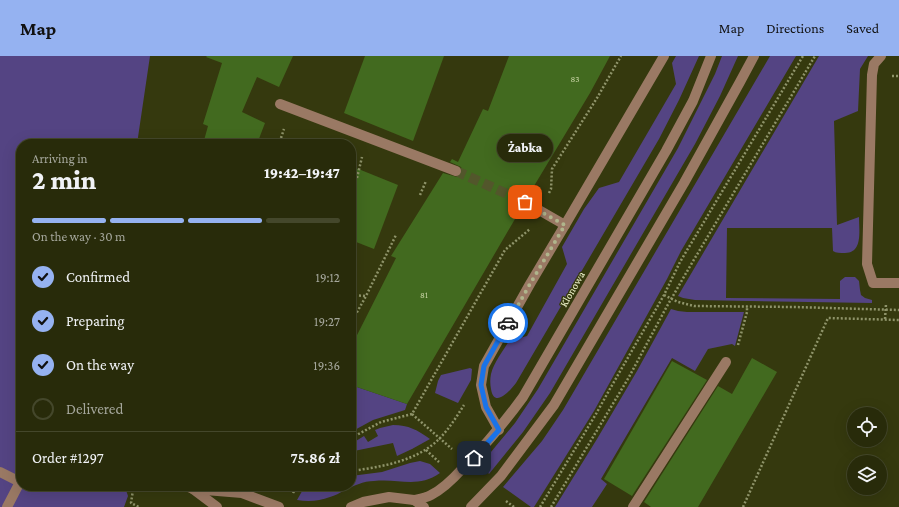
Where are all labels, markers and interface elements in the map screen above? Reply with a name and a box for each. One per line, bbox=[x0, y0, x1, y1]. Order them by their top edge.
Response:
text: Map bbox=[20, 18, 56, 39]
text: Map bbox=[719, 20, 744, 36]
text: Directions bbox=[766, 20, 824, 36]
text: Saved bbox=[846, 20, 879, 36]
house number: 83 bbox=[571, 74, 579, 84]
callout: Żabka bbox=[497, 134, 553, 162]
text: Żabka bbox=[508, 140, 542, 155]
text: Arriving in bbox=[32, 151, 88, 166]
text: 19:42–19:47 bbox=[264, 165, 340, 181]
text: 2 min bbox=[32, 166, 96, 195]
pin bbox=[508, 185, 542, 219]
icon: bag bbox=[514, 191, 536, 213]
text: On the way · 30 m bbox=[32, 229, 125, 244]
icon: check bbox=[32, 266, 54, 288]
text: Confirmed bbox=[66, 269, 130, 285]
street label: Klonowa bbox=[557, 269, 587, 309]
text: 19:12 bbox=[316, 270, 340, 285]
house number: 81 bbox=[420, 290, 428, 300]
courier bbox=[488, 303, 528, 343]
icon: check bbox=[32, 310, 54, 332]
icon: car bbox=[497, 312, 519, 334]
text: Preparing bbox=[66, 313, 125, 329]
text: 19:27 bbox=[314, 314, 340, 329]
icon: check bbox=[32, 354, 54, 376]
text: On the way bbox=[66, 357, 134, 373]
text: 19:36 bbox=[313, 358, 340, 373]
text: Delivered bbox=[66, 401, 123, 417]
map controls bbox=[847, 407, 887, 495]
button: locate bbox=[847, 407, 887, 447]
pin bbox=[457, 441, 491, 475]
icon: home bbox=[463, 447, 485, 469]
text: Order #1297 bbox=[32, 450, 104, 466]
text: 75.86 zł bbox=[290, 450, 340, 466]
button: layers bbox=[847, 455, 887, 495]

